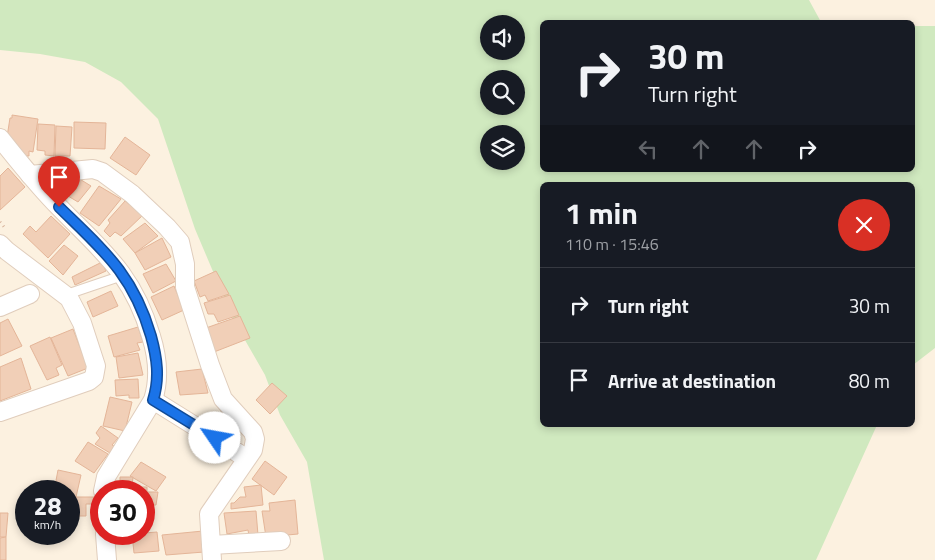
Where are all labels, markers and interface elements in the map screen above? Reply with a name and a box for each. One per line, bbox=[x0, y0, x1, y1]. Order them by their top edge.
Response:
map controls bbox=[480, 15, 525, 170]
button: sound bbox=[480, 15, 525, 60]
text: 30 m bbox=[648, 29, 724, 83]
icon: right bbox=[565, 40, 630, 105]
button: search bbox=[480, 70, 525, 115]
text: Turn right bbox=[648, 77, 737, 111]
button: layers bbox=[480, 125, 525, 170]
icon: left bbox=[634, 135, 662, 163]
icon: ahead bbox=[687, 135, 715, 163]
icon: ahead bbox=[740, 135, 768, 163]
icon: right bbox=[793, 135, 821, 163]
pin bbox=[38, 156, 80, 207]
icon: arrive bbox=[45, 163, 73, 191]
text: 1 min bbox=[565, 190, 638, 236]
button: close bbox=[838, 199, 890, 251]
text: 110 m · 15:46 bbox=[565, 232, 659, 256]
icon: right bbox=[565, 291, 593, 319]
text: Turn right bbox=[608, 291, 689, 320]
text: 30 m bbox=[849, 291, 890, 320]
icon: arrive bbox=[565, 366, 593, 394]
text: Arrive at destination bbox=[608, 366, 776, 395]
text: 80 m bbox=[849, 366, 890, 395]
position arrow bbox=[188, 411, 240, 463]
speed limit sign: 30 bbox=[90, 480, 155, 545]
text: 28 bbox=[33, 487, 62, 525]
text: km/h bbox=[34, 515, 61, 534]

